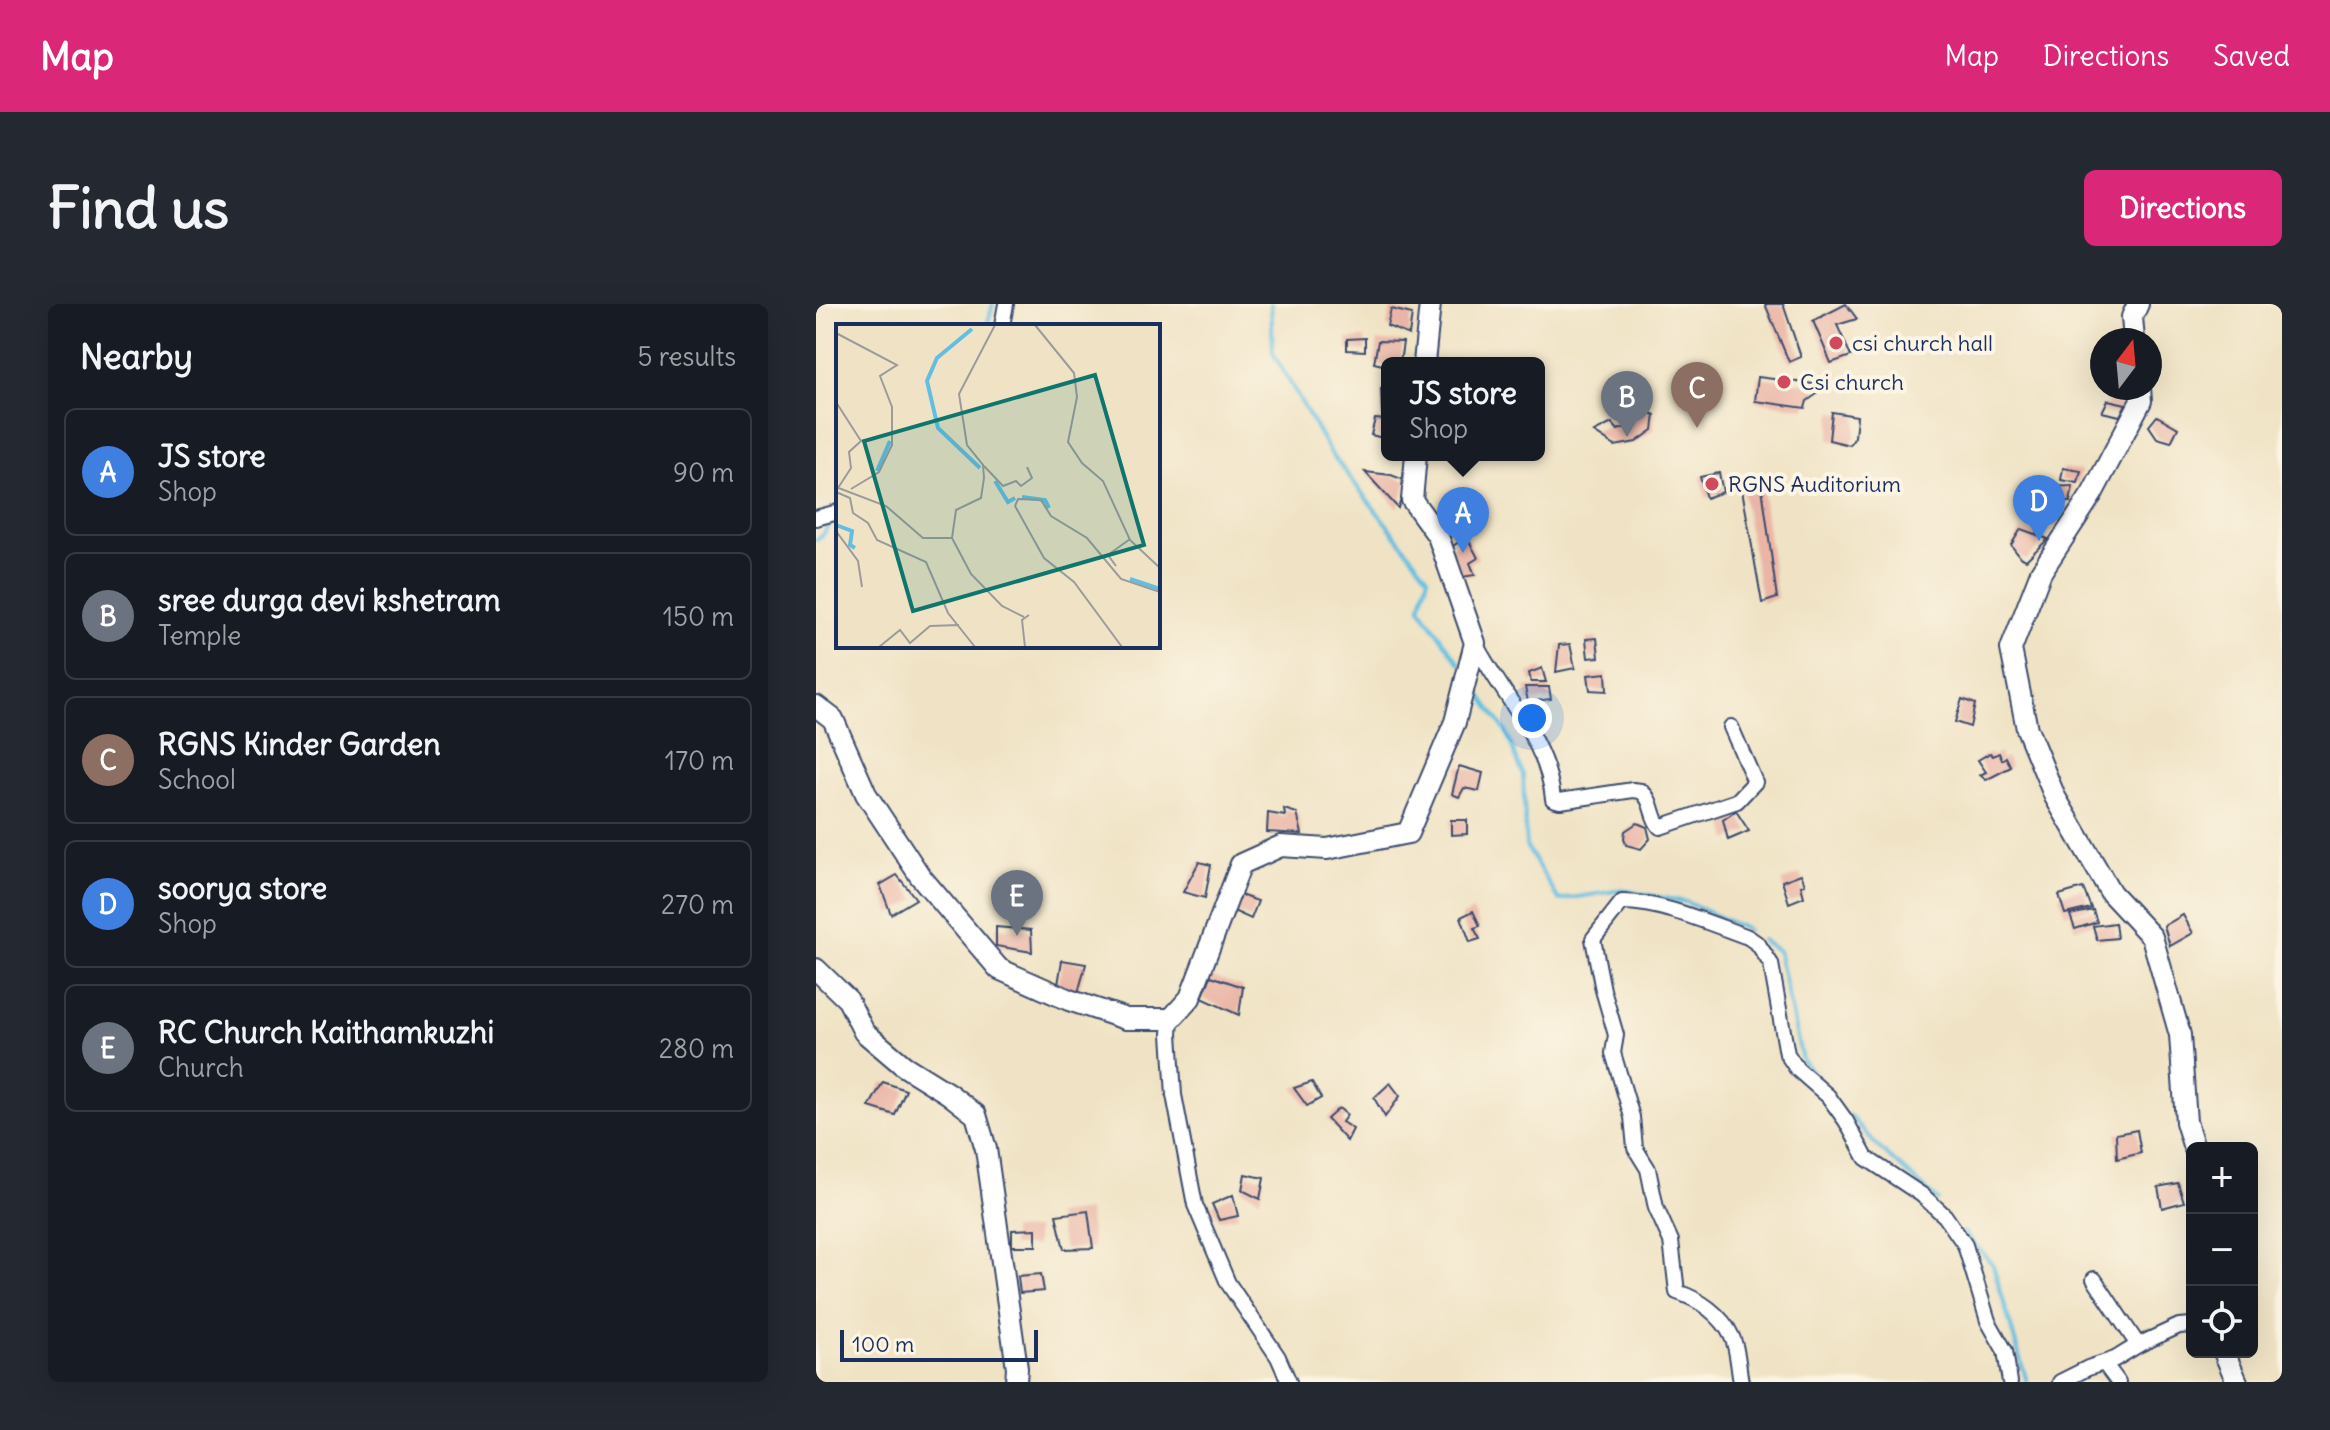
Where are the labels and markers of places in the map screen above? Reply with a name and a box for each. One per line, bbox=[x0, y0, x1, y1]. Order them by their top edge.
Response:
place label: csi church hall bbox=[1852, 329, 1993, 357]
marker: csi church hall bbox=[1827, 334, 1845, 352]
pin: C bbox=[1671, 362, 1723, 428]
place label: Csi church bbox=[1800, 368, 1904, 396]
pin: B bbox=[1601, 371, 1653, 437]
marker: Csi church bbox=[1775, 373, 1793, 391]
place label: RGNS Auditorium bbox=[1728, 470, 1901, 498]
marker: RGNS Auditorium bbox=[1703, 475, 1721, 493]
pin: D bbox=[2013, 475, 2065, 541]
pin: A bbox=[1437, 487, 1489, 553]
pin: E bbox=[991, 870, 1043, 936]

